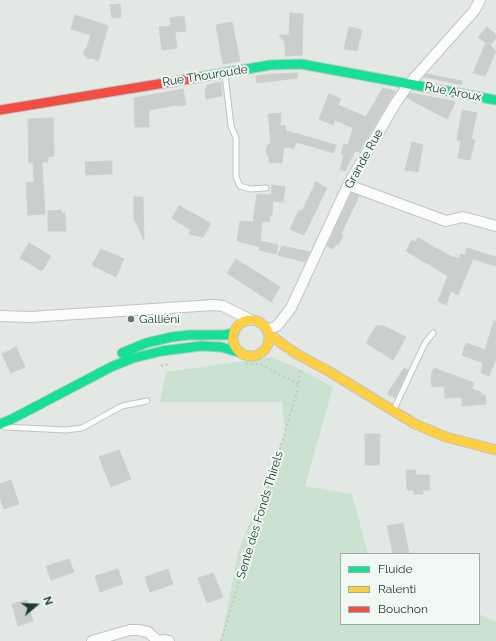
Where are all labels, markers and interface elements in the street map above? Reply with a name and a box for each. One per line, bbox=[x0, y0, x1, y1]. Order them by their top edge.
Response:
street label: Rue Thouroude bbox=[161, 62, 249, 90]
street label: Rue Aroux bbox=[423, 79, 483, 105]
street label: Grande Rue bbox=[342, 127, 386, 191]
place label: Galliéni bbox=[139, 312, 180, 326]
marker: Galliéni bbox=[126, 314, 136, 324]
street label: Sente des Fonds Thirels bbox=[234, 449, 286, 581]
legend bbox=[340, 553, 480, 625]
text: Fluide bbox=[378, 562, 413, 576]
text: Ralenti bbox=[378, 582, 416, 596]
north arrow bbox=[16, 585, 56, 625]
text: N bbox=[40, 595, 55, 607]
text: Bouchon bbox=[378, 602, 428, 616]

